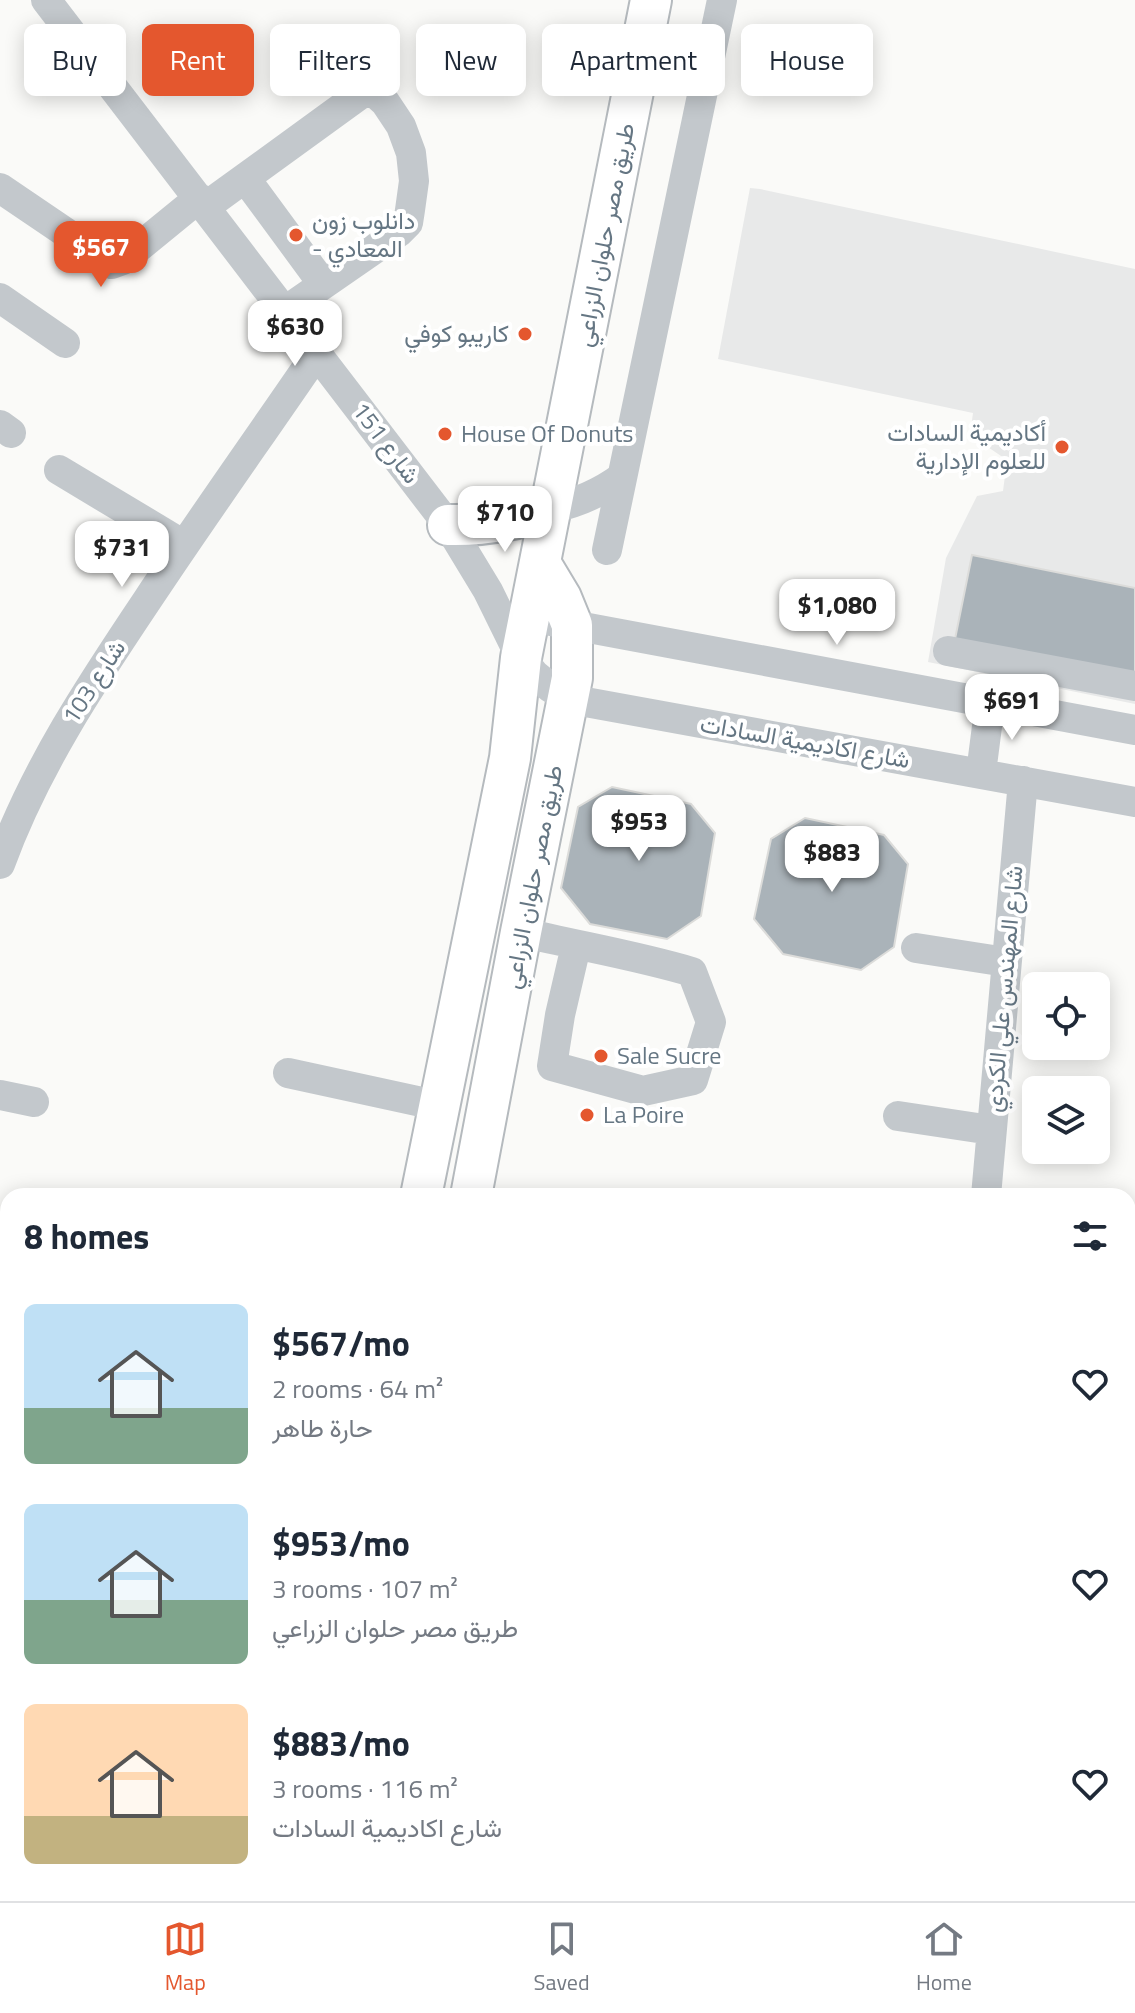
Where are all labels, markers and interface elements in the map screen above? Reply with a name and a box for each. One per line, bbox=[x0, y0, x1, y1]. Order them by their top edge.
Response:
chip: Buy bbox=[24, 24, 126, 96]
chip: Rent bbox=[142, 24, 254, 96]
chip: Filters bbox=[270, 24, 400, 96]
chip: New bbox=[416, 24, 526, 96]
chip: Apartment bbox=[542, 24, 725, 96]
chip: House bbox=[741, 24, 873, 96]
street label: طريق مصر حلوان الزراعي bbox=[565, 120, 645, 350]
place label: دانلوب زون - المعادي bbox=[312, 202, 415, 268]
pin: $567 bbox=[54, 221, 148, 289]
marker: دانلوب زون - المعادي bbox=[287, 226, 305, 244]
text: $567 bbox=[72, 227, 130, 266]
pin: $630 bbox=[248, 300, 342, 368]
text: $630 bbox=[266, 306, 324, 345]
place label: كاريبو كوفي bbox=[404, 315, 509, 353]
marker: كاريبو كوفي bbox=[516, 325, 534, 343]
street label: شارع 151 bbox=[344, 394, 429, 491]
place label: أكاديمية السادات للعلوم الإدارية bbox=[887, 414, 1046, 478]
place label: House Of Donuts bbox=[461, 415, 634, 451]
marker: House Of Donuts bbox=[436, 425, 454, 443]
marker: أكاديمية السادات للعلوم الإدارية bbox=[1053, 438, 1071, 456]
pin: $710 bbox=[458, 486, 552, 554]
text: $710 bbox=[476, 492, 534, 531]
pin: $731 bbox=[75, 521, 169, 589]
text: $731 bbox=[93, 527, 151, 566]
pin: $1,080 bbox=[772, 579, 902, 647]
text: $1,080 bbox=[797, 585, 877, 624]
street label: شارع 103 bbox=[52, 632, 134, 731]
pin: $691 bbox=[965, 674, 1059, 742]
text: $691 bbox=[983, 680, 1041, 719]
street label: شارع اكاديمية السادات bbox=[698, 705, 913, 777]
street label: طريق مصر حلوان الزراعي bbox=[493, 762, 573, 992]
pin: $953 bbox=[592, 795, 686, 863]
text: $953 bbox=[610, 801, 668, 840]
pin: $883 bbox=[785, 826, 879, 894]
text: $883 bbox=[803, 832, 861, 871]
street label: شارع المهندس علي الكردي bbox=[974, 864, 1034, 1114]
map controls bbox=[1022, 972, 1110, 1164]
button: locate bbox=[1022, 972, 1110, 1060]
place label: Sale Sucre bbox=[617, 1037, 721, 1073]
marker: Sale Sucre bbox=[592, 1047, 610, 1065]
button: layers bbox=[1022, 1076, 1110, 1164]
place label: La Poire bbox=[603, 1096, 684, 1132]
marker: La Poire bbox=[578, 1106, 596, 1124]
text: 8 homes bbox=[24, 1210, 149, 1262]
icon: filters bbox=[1068, 1214, 1112, 1258]
text: $567/mo bbox=[272, 1317, 410, 1369]
icon: home bbox=[88, 1336, 184, 1432]
icon: heart bbox=[1068, 1362, 1112, 1406]
text: 2 rooms · 64 m² bbox=[272, 1369, 443, 1408]
text: حارة طاهر bbox=[272, 1408, 373, 1447]
text: $953/mo bbox=[272, 1517, 410, 1569]
icon: home bbox=[88, 1536, 184, 1632]
icon: heart bbox=[1068, 1562, 1112, 1606]
text: 3 rooms · 107 m² bbox=[272, 1569, 458, 1608]
text: طريق مصر حلوان الزراعي bbox=[272, 1608, 518, 1647]
text: $883/mo bbox=[272, 1717, 410, 1769]
icon: home bbox=[88, 1736, 184, 1832]
icon: heart bbox=[1068, 1762, 1112, 1806]
text: 3 rooms · 116 m² bbox=[272, 1769, 458, 1808]
text: شارع اكاديمية السادات bbox=[272, 1808, 502, 1847]
tab: Map bbox=[163, 1917, 207, 1999]
tab: Saved bbox=[534, 1917, 590, 1999]
tab: Home bbox=[916, 1917, 972, 1999]

